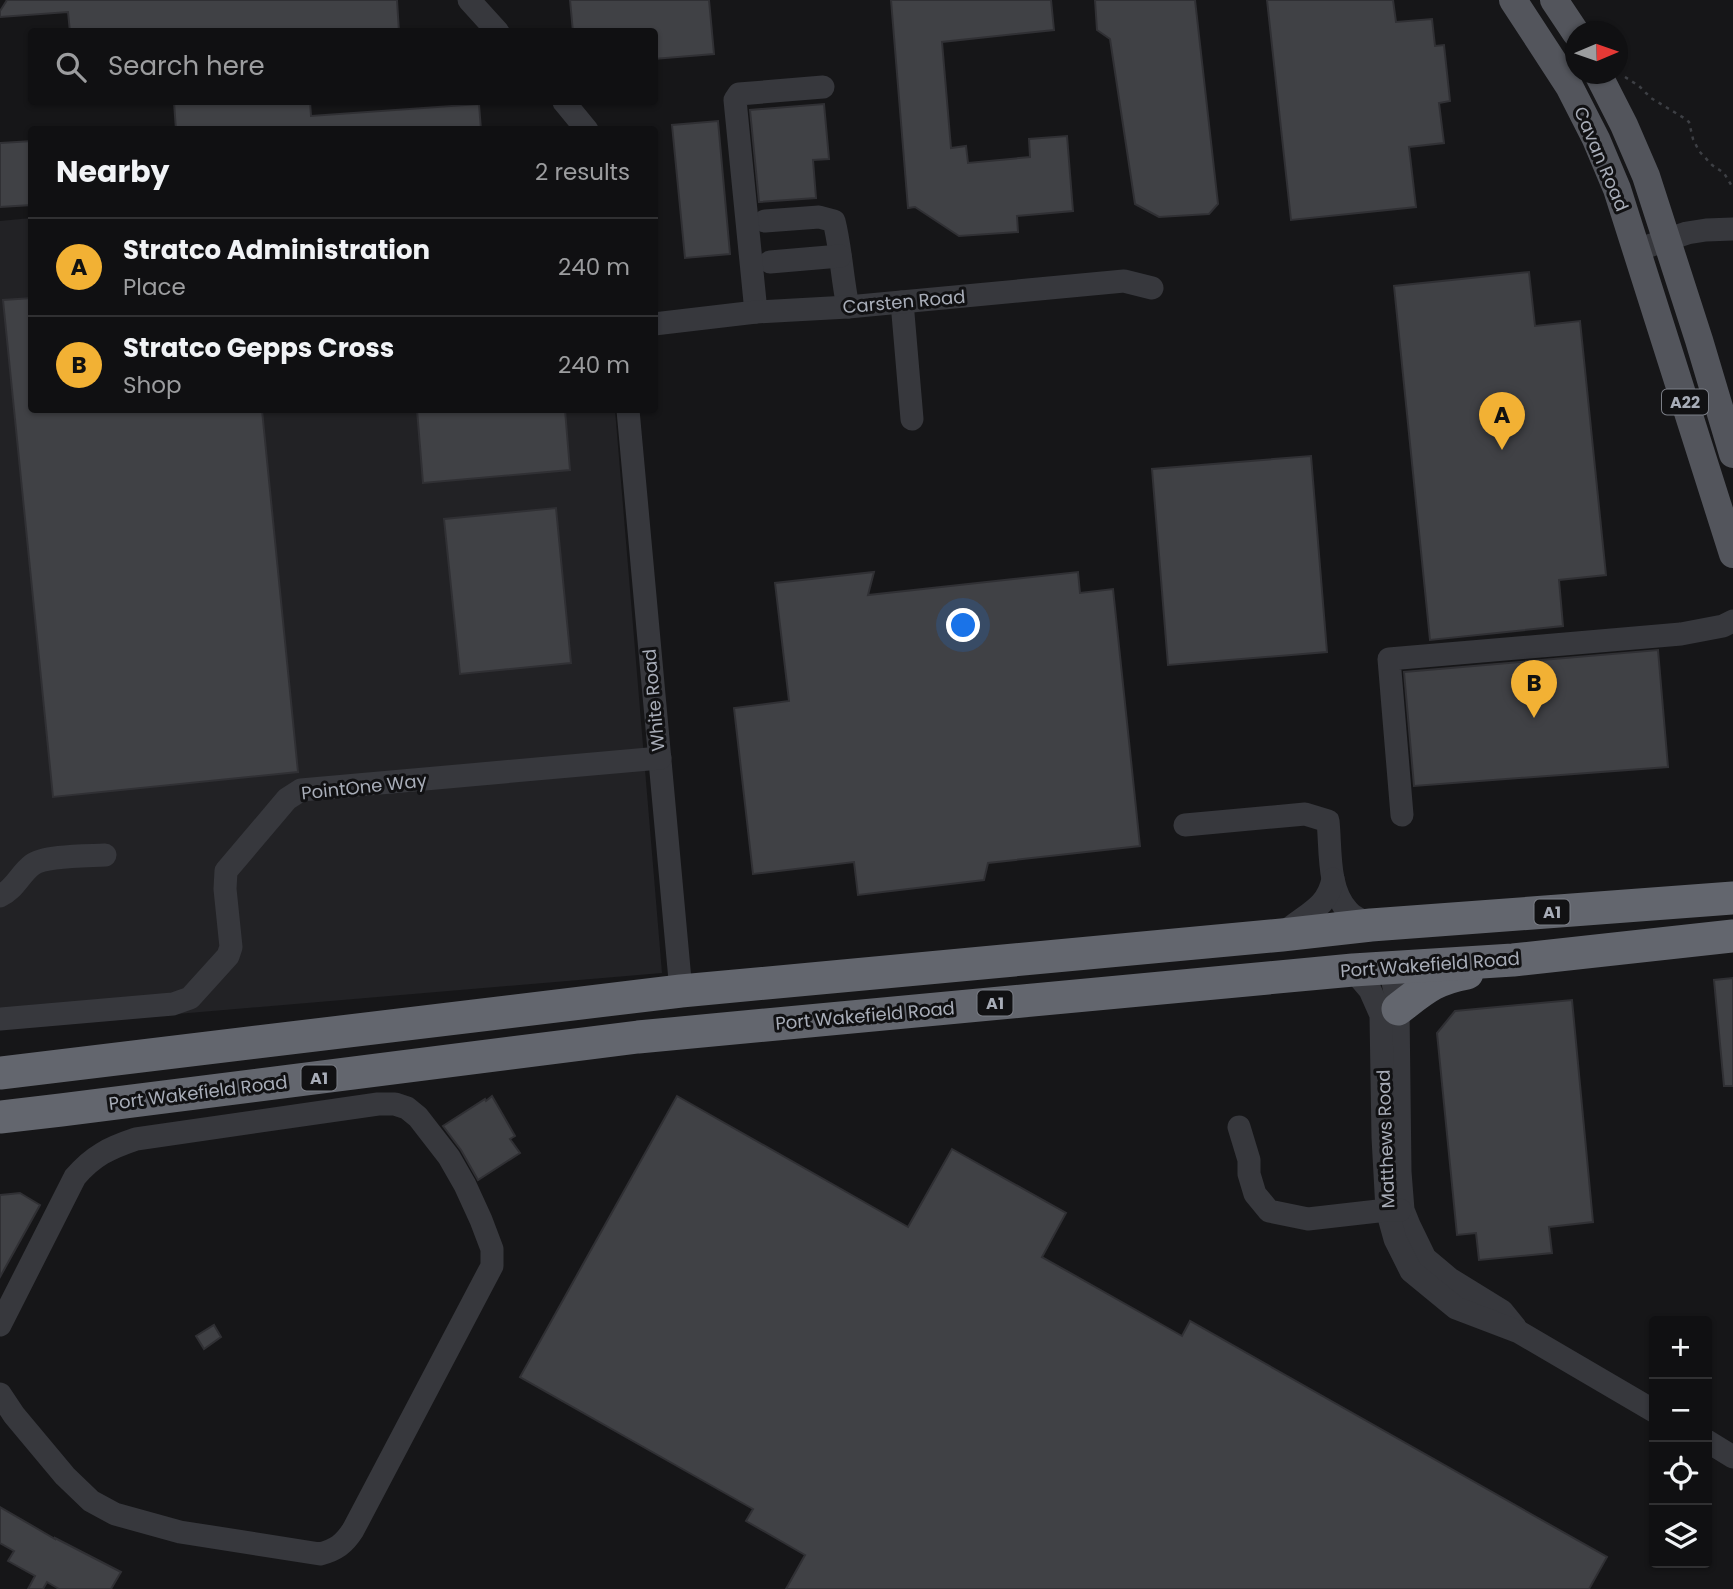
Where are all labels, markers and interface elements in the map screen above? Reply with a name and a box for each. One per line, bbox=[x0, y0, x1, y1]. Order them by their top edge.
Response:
north arrow bbox=[1565, 21, 1628, 84]
search box bbox=[28, 28, 658, 105]
icon: search bbox=[52, 48, 90, 86]
text: Search here bbox=[108, 48, 265, 84]
street label: Cavan Road bbox=[1568, 103, 1635, 215]
text: Nearby bbox=[56, 150, 170, 193]
text: 2 results bbox=[535, 156, 630, 188]
text: Stratco Administration bbox=[123, 232, 430, 268]
text: A bbox=[71, 251, 87, 283]
text: 240 m bbox=[558, 251, 630, 283]
text: Place bbox=[123, 271, 186, 303]
street label: Carsten Road bbox=[842, 284, 966, 319]
text: Stratco Gepps Cross bbox=[123, 330, 394, 366]
text: B bbox=[71, 349, 87, 381]
text: 240 m bbox=[558, 349, 630, 381]
text: Shop bbox=[123, 369, 182, 401]
road number: A22 bbox=[1662, 390, 1708, 414]
pin: A bbox=[1479, 392, 1525, 450]
your location bbox=[946, 608, 980, 642]
street label: White Road bbox=[637, 648, 670, 752]
pin: B bbox=[1511, 660, 1557, 718]
street label: PointOne Way bbox=[300, 767, 428, 806]
road number: A1 bbox=[1534, 900, 1570, 924]
street label: Port Wakefield Road bbox=[1339, 946, 1521, 983]
road number: A1 bbox=[978, 990, 1012, 1015]
street label: Port Wakefield Road bbox=[774, 995, 956, 1036]
road number: A1 bbox=[302, 1066, 336, 1090]
street label: Port Wakefield Road bbox=[107, 1069, 289, 1116]
street label: Matthews Road bbox=[1371, 1069, 1400, 1209]
map controls bbox=[1649, 1316, 1712, 1568]
button: + bbox=[1649, 1316, 1712, 1379]
button: − bbox=[1649, 1379, 1712, 1442]
button: locate bbox=[1649, 1442, 1712, 1505]
button: layers bbox=[1649, 1505, 1712, 1568]

